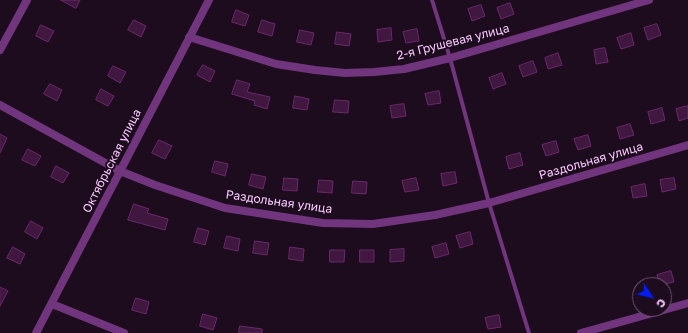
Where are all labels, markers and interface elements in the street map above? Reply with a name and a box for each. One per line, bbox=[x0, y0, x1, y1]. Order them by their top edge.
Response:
street label: 2-я Грушевая улица bbox=[395, 21, 511, 63]
street label: Октябрьская улица bbox=[80, 107, 144, 215]
street label: Раздольная улица bbox=[537, 139, 645, 183]
street label: Раздольная улица bbox=[225, 187, 333, 217]
north arrow bbox=[632, 277, 672, 317]
text: С bbox=[654, 297, 669, 311]

